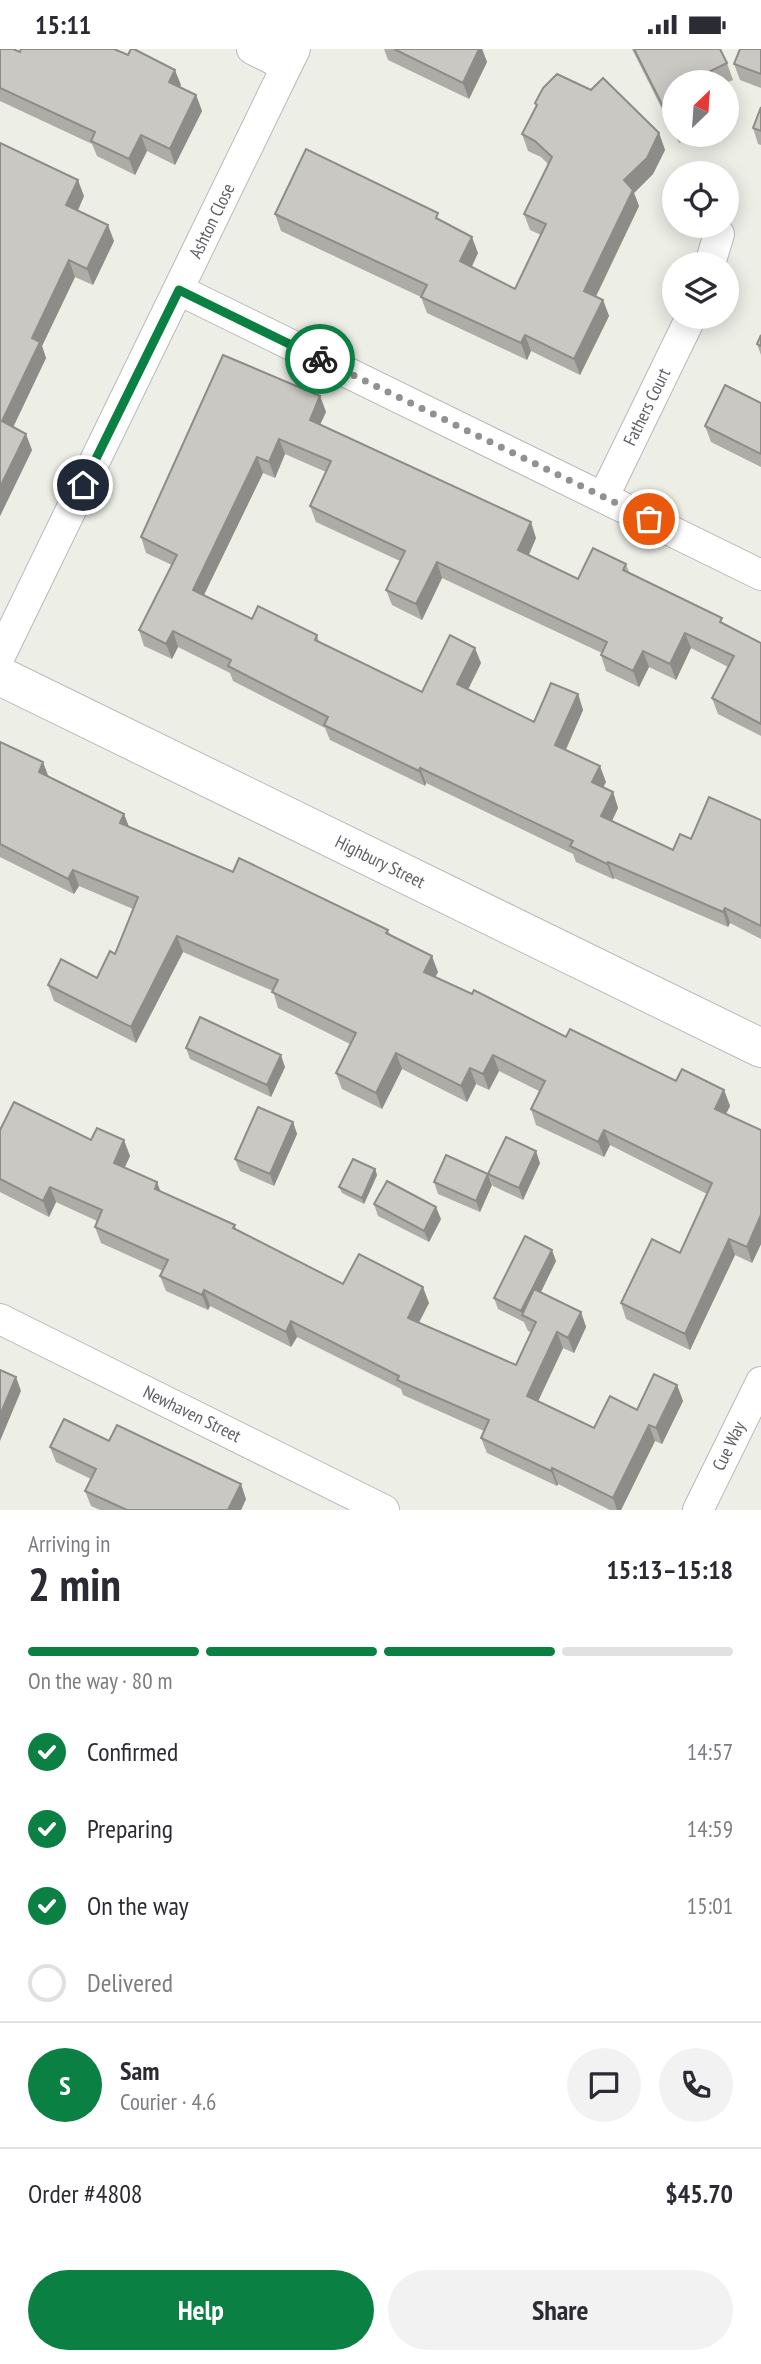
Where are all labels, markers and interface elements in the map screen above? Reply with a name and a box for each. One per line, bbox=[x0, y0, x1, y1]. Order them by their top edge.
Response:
text: 15:11 bbox=[35, 8, 91, 41]
north arrow bbox=[662, 70, 738, 147]
map controls bbox=[662, 70, 739, 329]
button: locate bbox=[662, 161, 739, 238]
street label: Ashton Close bbox=[184, 180, 240, 262]
button: layers bbox=[662, 252, 739, 329]
courier bbox=[285, 324, 355, 394]
icon: bike bbox=[301, 340, 339, 378]
street label: Fathers Court bbox=[618, 364, 675, 449]
pin bbox=[53, 455, 113, 515]
icon: home bbox=[64, 466, 102, 504]
pin bbox=[619, 489, 679, 549]
icon: bag bbox=[630, 500, 668, 538]
street label: Highbury Street bbox=[332, 830, 429, 893]
street label: Newhaven Street bbox=[139, 1380, 245, 1447]
street label: Cue Way bbox=[707, 1417, 750, 1474]
text: Arriving in bbox=[28, 1529, 110, 1558]
text: 15:13–15:18 bbox=[606, 1553, 733, 1586]
text: 2 min bbox=[28, 1554, 121, 1614]
text: On the way · 80 m bbox=[28, 1666, 172, 1695]
icon: check bbox=[28, 1733, 66, 1771]
text: Confirmed bbox=[87, 1735, 178, 1768]
text: 14:57 bbox=[687, 1737, 733, 1766]
icon: check bbox=[28, 1810, 66, 1848]
text: Preparing bbox=[87, 1812, 173, 1845]
text: 14:59 bbox=[687, 1814, 733, 1843]
icon: check bbox=[28, 1887, 66, 1925]
text: On the way bbox=[87, 1889, 189, 1922]
text: 15:01 bbox=[687, 1891, 733, 1920]
text: Delivered bbox=[87, 1966, 173, 1999]
button: chat bbox=[567, 2048, 641, 2122]
button: phone bbox=[659, 2048, 733, 2122]
text: Sam bbox=[120, 2054, 159, 2087]
text: S bbox=[59, 2069, 71, 2102]
text: Courier · 4.6 bbox=[120, 2087, 216, 2116]
text: Order #4808 bbox=[28, 2177, 143, 2210]
text: $45.70 bbox=[665, 2177, 733, 2210]
button: Help bbox=[28, 2270, 374, 2350]
button: Share bbox=[388, 2270, 733, 2350]

